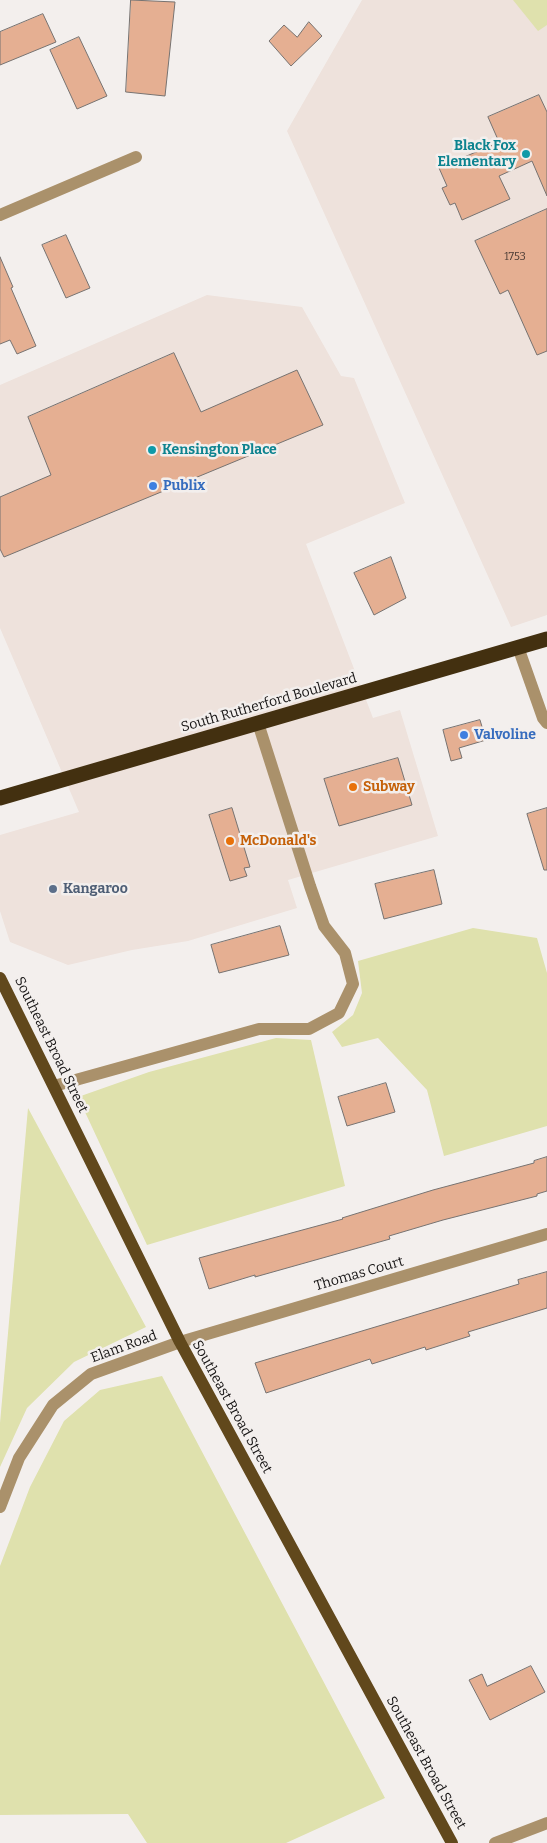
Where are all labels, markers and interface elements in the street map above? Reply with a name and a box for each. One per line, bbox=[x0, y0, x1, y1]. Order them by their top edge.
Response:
place label: Black Fox Elementary bbox=[438, 138, 516, 170]
marker: Black Fox Elementary bbox=[520, 148, 532, 160]
house number: 1753 bbox=[504, 250, 526, 264]
place label: Kensington Place bbox=[162, 442, 277, 458]
marker: Kensington Place bbox=[146, 444, 158, 456]
place label: Publix bbox=[163, 478, 205, 494]
marker: Publix bbox=[147, 480, 159, 492]
street label: South Rutherford Boulevard bbox=[179, 670, 359, 736]
place label: Valvoline bbox=[474, 727, 536, 743]
marker: Valvoline bbox=[458, 729, 470, 741]
place label: Subway bbox=[363, 779, 415, 795]
marker: Subway bbox=[347, 781, 359, 793]
place label: McDonald's bbox=[240, 833, 316, 849]
marker: McDonald's bbox=[224, 835, 236, 847]
place label: Kangaroo bbox=[63, 881, 128, 897]
marker: Kangaroo bbox=[47, 883, 59, 895]
street label: Southeast Broad Street bbox=[11, 974, 91, 1116]
street label: Thomas Court bbox=[313, 1253, 405, 1295]
street label: Elam Road bbox=[89, 1327, 159, 1367]
street label: Southeast Broad Street bbox=[188, 1338, 276, 1476]
street label: Southeast Broad Street bbox=[382, 1694, 470, 1832]

